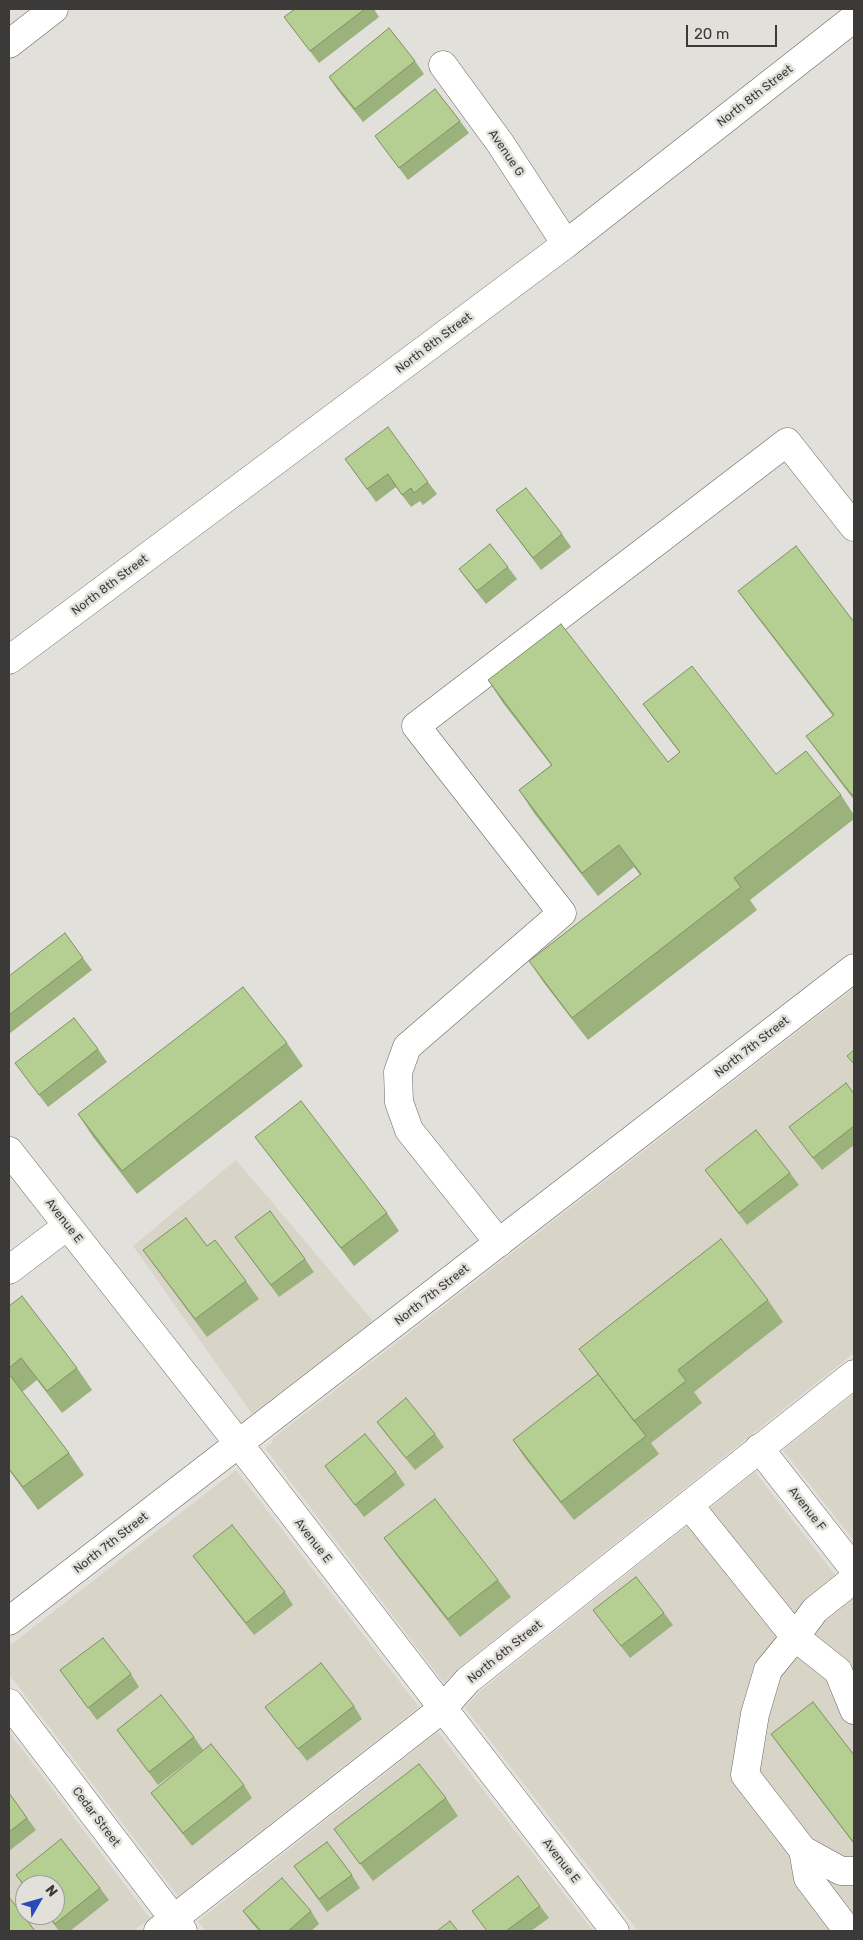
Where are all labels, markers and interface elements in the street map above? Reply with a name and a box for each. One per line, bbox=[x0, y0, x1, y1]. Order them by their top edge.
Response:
scale bar bbox=[688, 15, 779, 47]
text: 20 m bbox=[694, 25, 729, 43]
street label: North 8th Street bbox=[714, 62, 796, 130]
street label: Avenue G bbox=[485, 127, 527, 179]
street label: North 8th Street bbox=[393, 310, 475, 376]
street label: North 8th Street bbox=[69, 552, 151, 618]
street label: North 7th Street bbox=[712, 1013, 792, 1081]
street label: Avenue E bbox=[42, 1196, 86, 1246]
street label: North 7th Street bbox=[392, 1261, 472, 1329]
street label: Avenue F bbox=[785, 1484, 829, 1534]
street label: North 7th Street bbox=[71, 1509, 151, 1577]
street label: Avenue E bbox=[291, 1516, 335, 1566]
street label: North 6th Street bbox=[465, 1618, 545, 1686]
street label: Cedar Street bbox=[69, 1784, 123, 1850]
street label: Avenue E bbox=[539, 1836, 583, 1886]
north arrow bbox=[15, 1875, 65, 1925]
text: N bbox=[42, 1882, 61, 1900]

